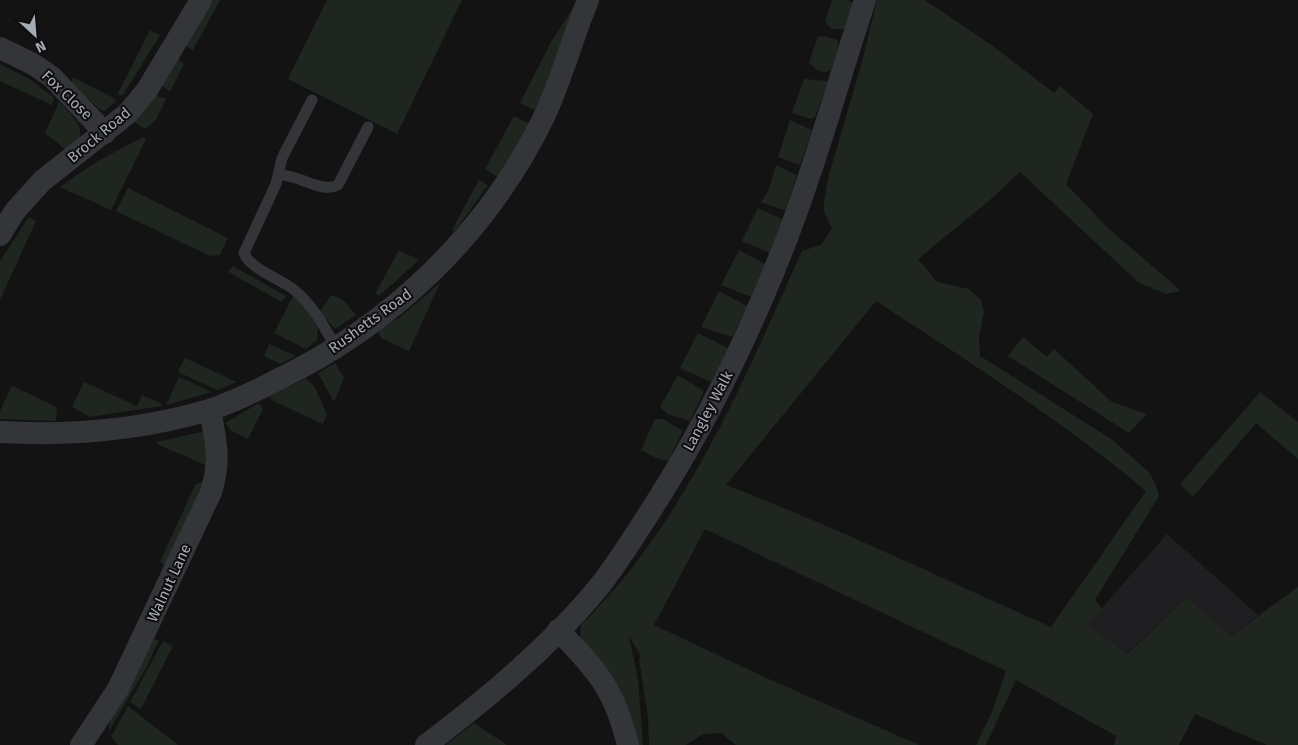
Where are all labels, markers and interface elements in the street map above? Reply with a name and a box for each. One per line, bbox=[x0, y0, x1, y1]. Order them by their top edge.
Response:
north arrow bbox=[10, 10, 60, 60]
text: N bbox=[33, 37, 48, 56]
street label: Fox Close bbox=[38, 67, 96, 123]
street label: Brock Road bbox=[64, 103, 134, 167]
street label: Rushetts Road bbox=[325, 285, 415, 357]
street label: Langley Walk bbox=[679, 368, 737, 454]
street label: Walnut Lane bbox=[143, 541, 195, 625]

